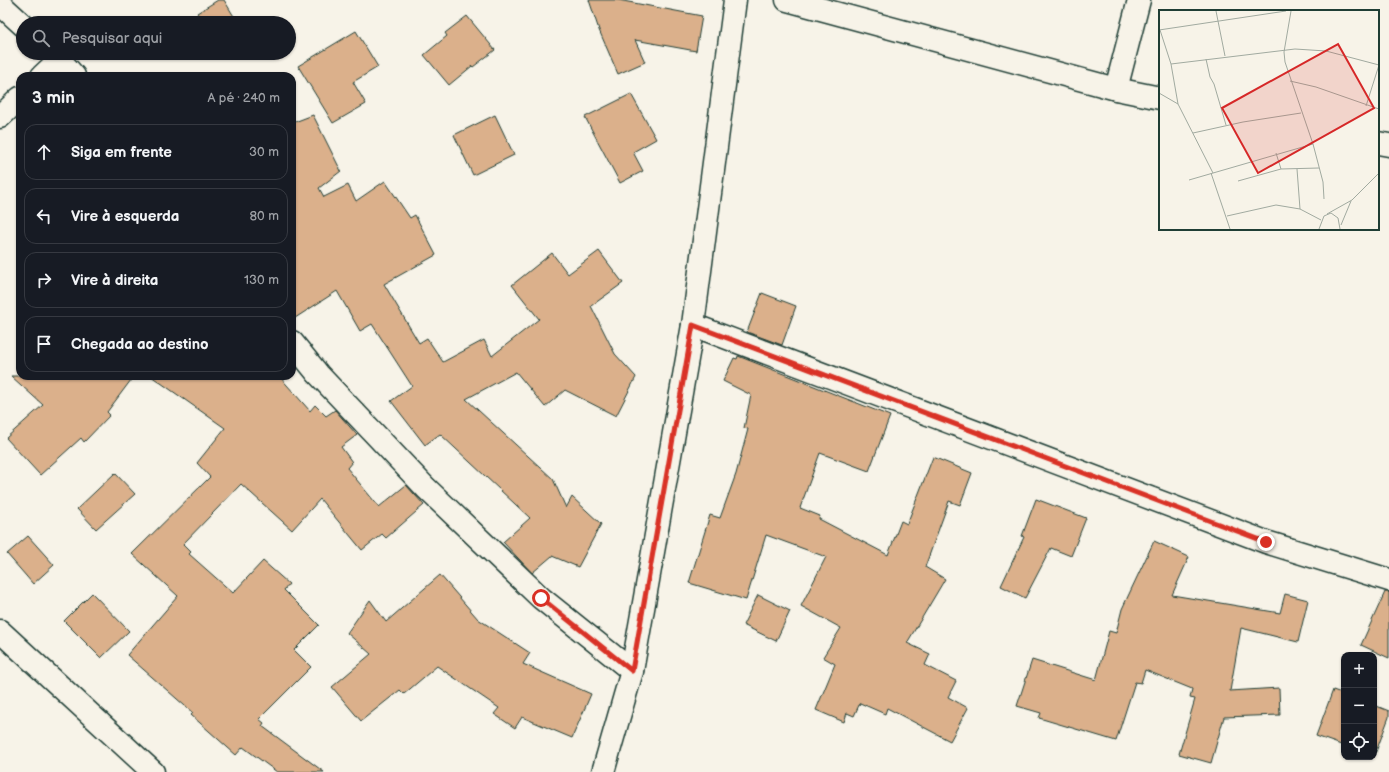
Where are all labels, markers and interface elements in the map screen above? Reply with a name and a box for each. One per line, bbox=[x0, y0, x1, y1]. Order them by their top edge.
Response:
inset map bbox=[1159, 10, 1379, 230]
search box bbox=[16, 16, 296, 60]
icon: search bbox=[30, 27, 52, 49]
text: Pesquisar aqui bbox=[62, 29, 162, 48]
text: 3 min bbox=[32, 88, 75, 108]
text: A pé · 240 m bbox=[207, 90, 280, 106]
icon: ahead bbox=[33, 141, 55, 163]
text: Siga em frente bbox=[71, 143, 172, 162]
text: 30 m bbox=[249, 144, 279, 160]
icon: left bbox=[33, 205, 55, 227]
text: Vire à esquerda bbox=[71, 207, 179, 226]
text: 80 m bbox=[250, 208, 279, 224]
icon: right bbox=[33, 269, 55, 291]
text: Vire à direita bbox=[71, 271, 158, 290]
text: 130 m bbox=[244, 272, 279, 288]
icon: arrive bbox=[33, 333, 55, 355]
text: Chegada ao destino bbox=[71, 335, 209, 354]
route end bbox=[1257, 533, 1275, 551]
route start bbox=[532, 589, 550, 607]
map controls bbox=[1341, 652, 1377, 760]
button: + bbox=[1341, 652, 1377, 688]
button: − bbox=[1341, 688, 1377, 724]
button: locate bbox=[1341, 724, 1377, 760]

